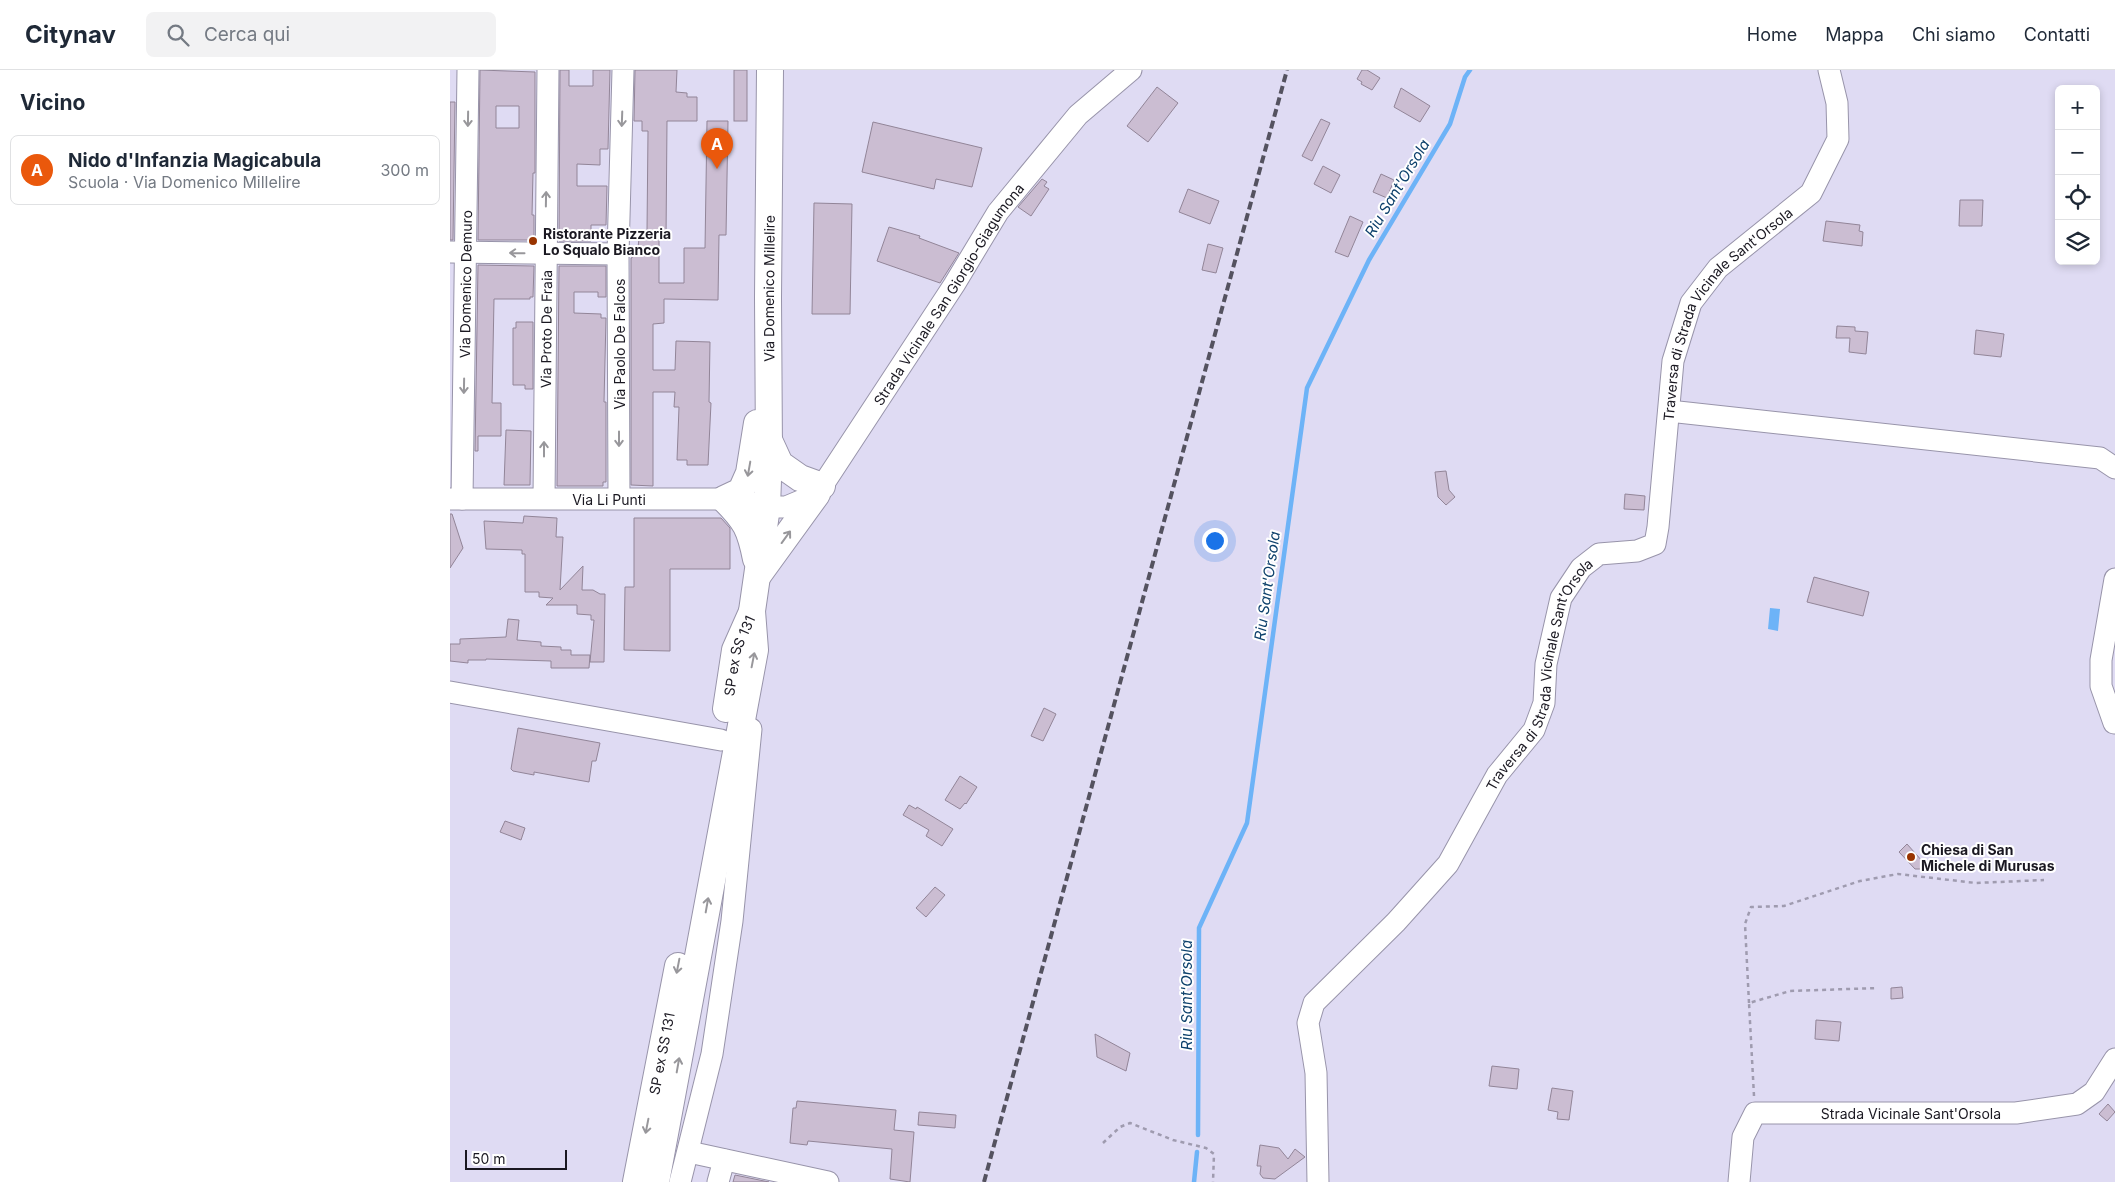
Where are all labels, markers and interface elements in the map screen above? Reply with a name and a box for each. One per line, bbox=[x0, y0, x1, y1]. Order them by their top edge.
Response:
search box bbox=[146, 12, 496, 57]
text: Citynav bbox=[25, 20, 116, 49]
icon: search bbox=[164, 21, 192, 49]
text: Cerca qui bbox=[204, 23, 290, 46]
text: Home bbox=[1747, 24, 1797, 45]
text: Mappa bbox=[1825, 24, 1884, 45]
text: Chi siamo bbox=[1912, 24, 1996, 45]
text: Contatti bbox=[2024, 24, 2090, 45]
map controls bbox=[2055, 85, 2100, 265]
button: + bbox=[2055, 85, 2100, 130]
text: Vicino bbox=[20, 90, 85, 115]
one-way arrow bbox=[463, 110, 472, 126]
one-way arrow bbox=[617, 110, 627, 126]
pin: A bbox=[701, 128, 733, 169]
button: − bbox=[2055, 130, 2100, 175]
water label: Riu Sant'Orsola bbox=[1360, 136, 1434, 240]
text: Nido d'Infanzia Magicabula bbox=[68, 149, 321, 172]
text: A bbox=[31, 160, 43, 180]
text: 300 m bbox=[380, 160, 429, 180]
text: Scuola · Via Domenico Millelire bbox=[68, 172, 301, 192]
button: locate bbox=[2055, 175, 2100, 220]
street label: Strada Vicinale San Giorgio-Giagumona bbox=[869, 180, 1027, 408]
one-way arrow bbox=[541, 192, 551, 208]
street label: Traversa di Strada Vicinale Sant'Orsola bbox=[1659, 203, 1795, 422]
street label: Via Domenico Demuro bbox=[455, 210, 475, 358]
street label: Via Domenico Millelire bbox=[759, 215, 777, 362]
button: layers bbox=[2055, 220, 2100, 265]
place label: Ristorante Pizzeria Lo Squalo Bianco bbox=[543, 225, 671, 258]
marker: Ristorante Pizzeria Lo Squalo Bianco bbox=[527, 235, 539, 247]
one-way arrow bbox=[509, 248, 526, 258]
street label: Via Proto De Fraia bbox=[537, 270, 555, 388]
street label: Via Paolo De Falcos bbox=[611, 279, 628, 409]
one-way arrow bbox=[459, 378, 469, 394]
one-way arrow bbox=[614, 430, 624, 446]
one-way arrow bbox=[539, 442, 549, 458]
one-way arrow bbox=[743, 460, 753, 476]
street label: Via Li Punti bbox=[572, 491, 646, 508]
your location bbox=[1202, 528, 1228, 554]
one-way arrow bbox=[781, 530, 791, 544]
water label: Riu Sant'Orsola bbox=[1250, 530, 1284, 642]
street label: Traversa di Strada Vicinale Sant'Orsola bbox=[1482, 554, 1595, 793]
street label: SP ex SS 131 bbox=[720, 613, 758, 697]
one-way arrow bbox=[749, 652, 758, 668]
place label: Chiesa di San Michele di Murusas bbox=[1921, 841, 2055, 874]
marker: Chiesa di San Michele di Murusas bbox=[1905, 851, 1917, 863]
one-way arrow bbox=[703, 898, 713, 914]
water label: Riu Sant'Orsola bbox=[1177, 940, 1196, 1050]
one-way arrow bbox=[672, 958, 682, 974]
street label: SP ex SS 131 bbox=[645, 1011, 677, 1096]
one-way arrow bbox=[673, 1058, 683, 1074]
street label: Strada Vicinale Sant'Orsola bbox=[1821, 1105, 2001, 1122]
one-way arrow bbox=[641, 1117, 651, 1133]
scale bar bbox=[465, 1147, 568, 1170]
text: 50 m bbox=[472, 1150, 506, 1167]

